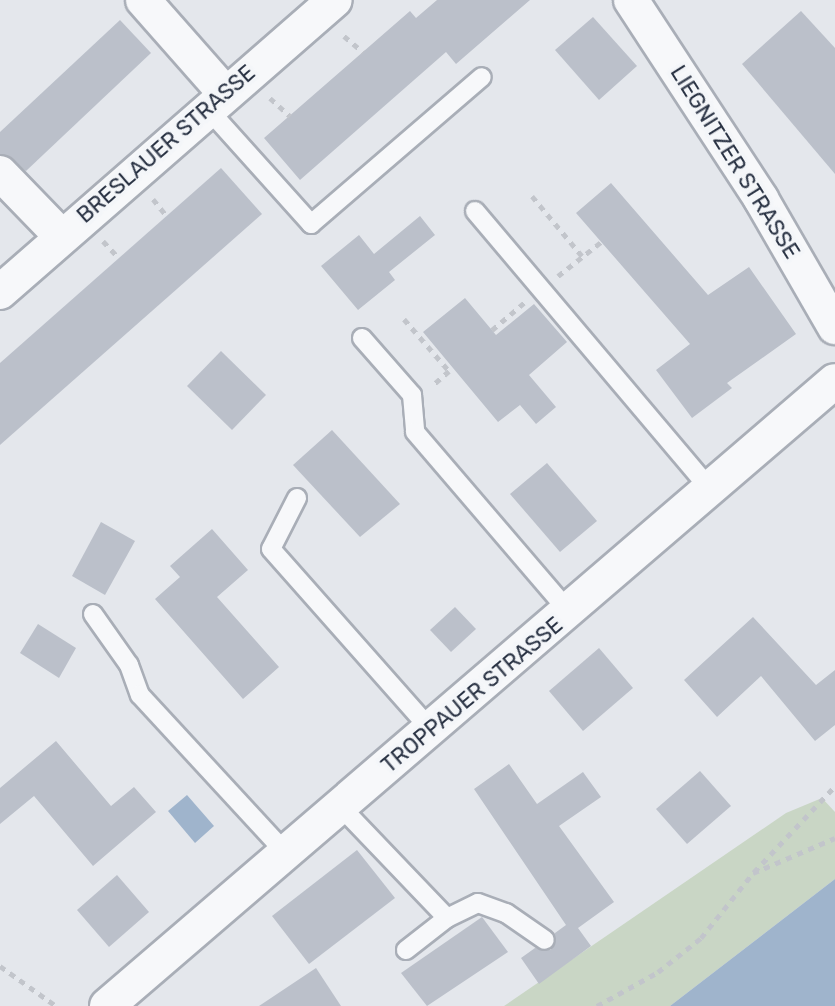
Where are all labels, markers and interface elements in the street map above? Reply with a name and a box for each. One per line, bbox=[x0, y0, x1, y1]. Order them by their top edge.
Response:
street label: BRESLAUER STRASSE bbox=[72, 59, 260, 229]
street label: LIEGNITZER STRASSE bbox=[665, 61, 805, 263]
street label: TROPPAUER STRASSE bbox=[376, 612, 568, 778]

